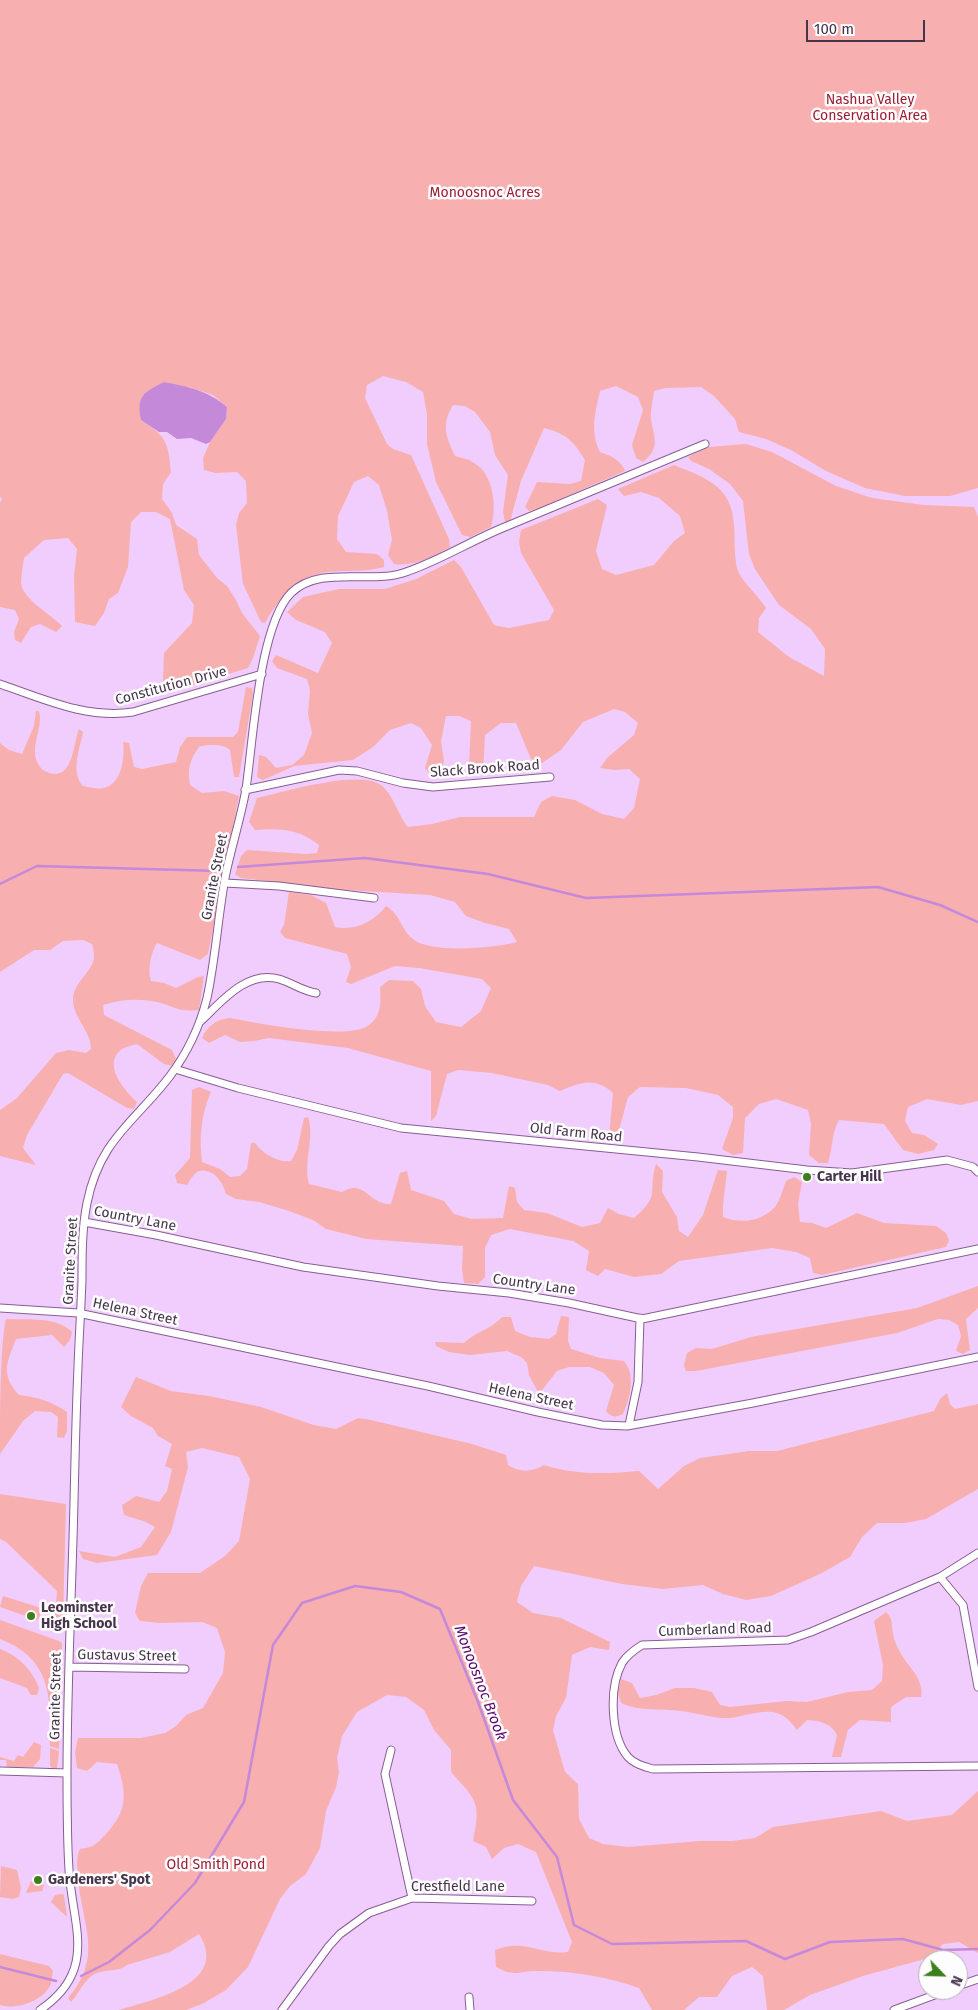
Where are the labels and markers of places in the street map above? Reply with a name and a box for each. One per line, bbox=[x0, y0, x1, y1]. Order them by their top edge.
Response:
place label: Carter Hill bbox=[817, 1169, 882, 1185]
marker: Carter Hill bbox=[801, 1171, 813, 1183]
place label: Leominster High School bbox=[41, 1600, 117, 1632]
marker: Leominster High School bbox=[25, 1610, 37, 1622]
place label: Gardeners' Spot bbox=[48, 1872, 150, 1888]
marker: Gardeners' Spot bbox=[32, 1874, 44, 1886]

